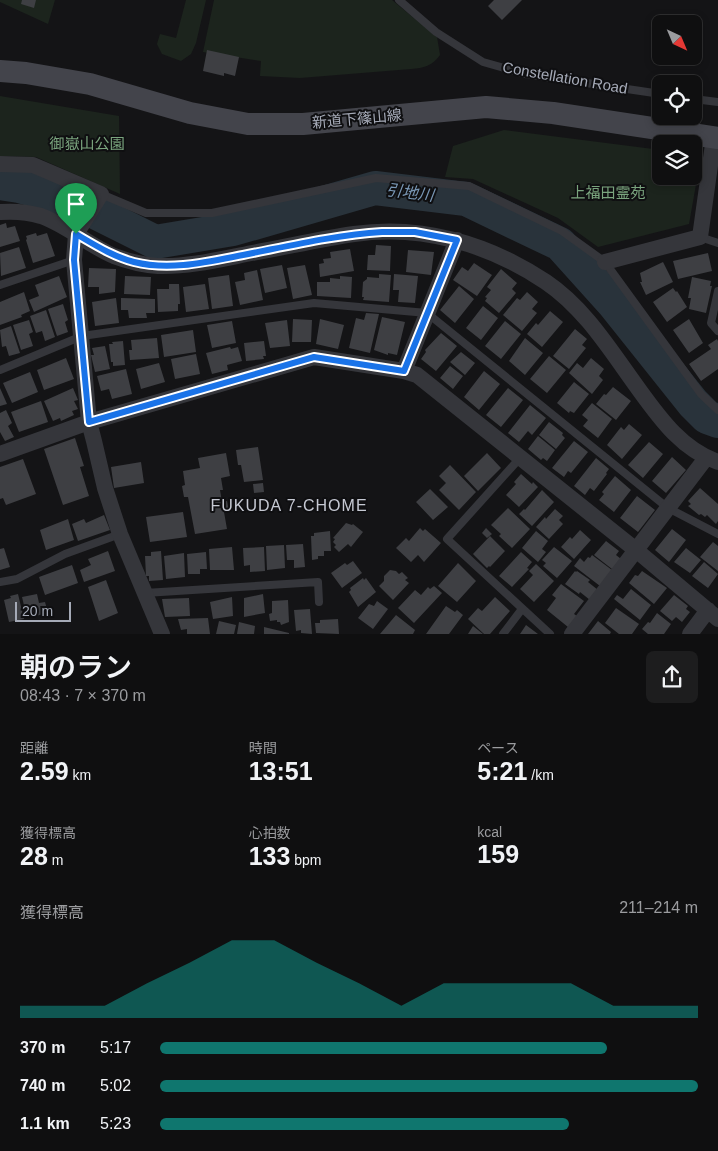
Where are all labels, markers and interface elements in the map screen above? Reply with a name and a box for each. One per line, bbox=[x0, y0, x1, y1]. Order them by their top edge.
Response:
north arrow bbox=[652, 15, 702, 65]
map controls bbox=[652, 15, 702, 185]
street label: Constellation Road bbox=[501, 58, 629, 97]
button: locate bbox=[652, 75, 702, 125]
street label: 新道下篠山線 bbox=[311, 106, 403, 131]
park label: 御嶽山公園 bbox=[49, 135, 125, 152]
button: layers bbox=[652, 135, 702, 185]
water label: 引地川 bbox=[385, 181, 437, 204]
pin bbox=[55, 183, 97, 234]
park label: 上福田霊苑 bbox=[570, 184, 646, 201]
icon: arrive bbox=[62, 190, 90, 218]
district label: FUKUDA 7-CHOME bbox=[210, 497, 368, 514]
scale bar bbox=[15, 598, 71, 622]
text: 20 m bbox=[22, 603, 53, 619]
button: share bbox=[646, 651, 698, 703]
text: 朝のラン bbox=[20, 652, 132, 683]
text: 08:43 · 7 × 370 m bbox=[20, 687, 146, 704]
text: 距離 bbox=[20, 740, 48, 756]
text: 時間 bbox=[249, 740, 277, 756]
text: ペース bbox=[477, 740, 519, 756]
text: 2.59 bbox=[20, 757, 69, 785]
text: 13:51 bbox=[249, 757, 313, 785]
text: 5:21 bbox=[477, 757, 527, 785]
text: km bbox=[69, 767, 91, 783]
text: /km bbox=[527, 767, 554, 783]
text: kcal bbox=[477, 824, 502, 840]
text: 獲得標高 bbox=[20, 825, 76, 841]
text: 心拍数 bbox=[249, 825, 291, 841]
text: 159 bbox=[477, 840, 519, 868]
text: 28 bbox=[20, 842, 48, 870]
text: 133 bbox=[249, 842, 290, 870]
text: m bbox=[48, 852, 63, 868]
text: bpm bbox=[290, 852, 322, 868]
text: 211–214 m bbox=[619, 899, 698, 916]
text: 獲得標高 bbox=[20, 904, 84, 921]
text: 370 m bbox=[20, 1039, 65, 1056]
text: 5:17 bbox=[100, 1039, 131, 1056]
text: 740 m bbox=[20, 1077, 65, 1094]
text: 5:02 bbox=[100, 1077, 131, 1094]
text: 1.1 km bbox=[20, 1115, 70, 1132]
text: 5:23 bbox=[100, 1115, 131, 1132]

